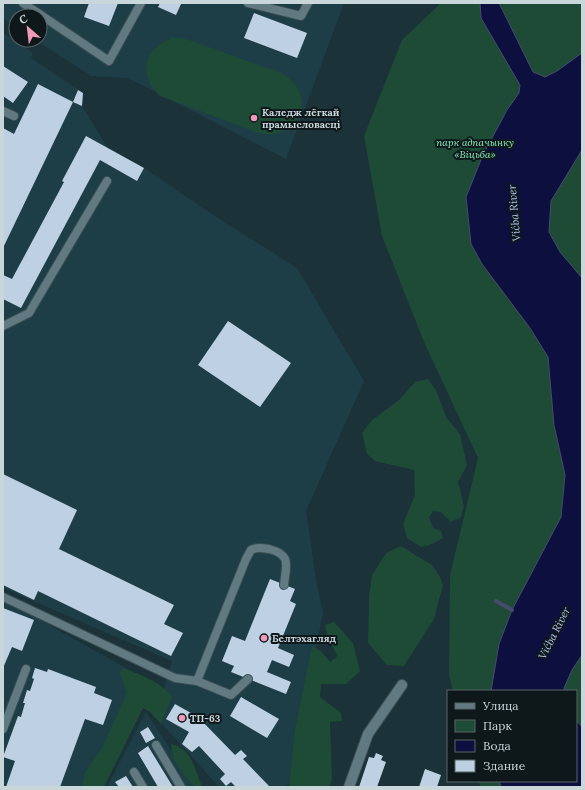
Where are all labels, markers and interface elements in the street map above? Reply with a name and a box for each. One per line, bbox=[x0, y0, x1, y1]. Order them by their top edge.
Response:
north arrow bbox=[8, 8, 48, 48]
text: С bbox=[17, 11, 30, 27]
place label: Каледж лёгкай прамысловасці bbox=[262, 106, 341, 131]
marker: Каледж лёгкай прамысловасці bbox=[249, 113, 259, 123]
park label: парк адпачынку «Віцьба» bbox=[436, 136, 514, 161]
water label: Vićba River bbox=[504, 183, 523, 242]
water label: Vićba River bbox=[535, 604, 574, 662]
place label: Белтэхагляд bbox=[272, 632, 337, 645]
marker: Белтэхагляд bbox=[259, 633, 269, 643]
legend bbox=[447, 690, 577, 782]
text: Улица bbox=[482, 698, 519, 713]
place label: ТП-63 bbox=[190, 712, 221, 725]
marker: ТП-63 bbox=[177, 713, 187, 723]
text: Парк bbox=[483, 718, 512, 733]
text: Вода bbox=[483, 738, 511, 753]
text: Здание bbox=[483, 758, 526, 773]

